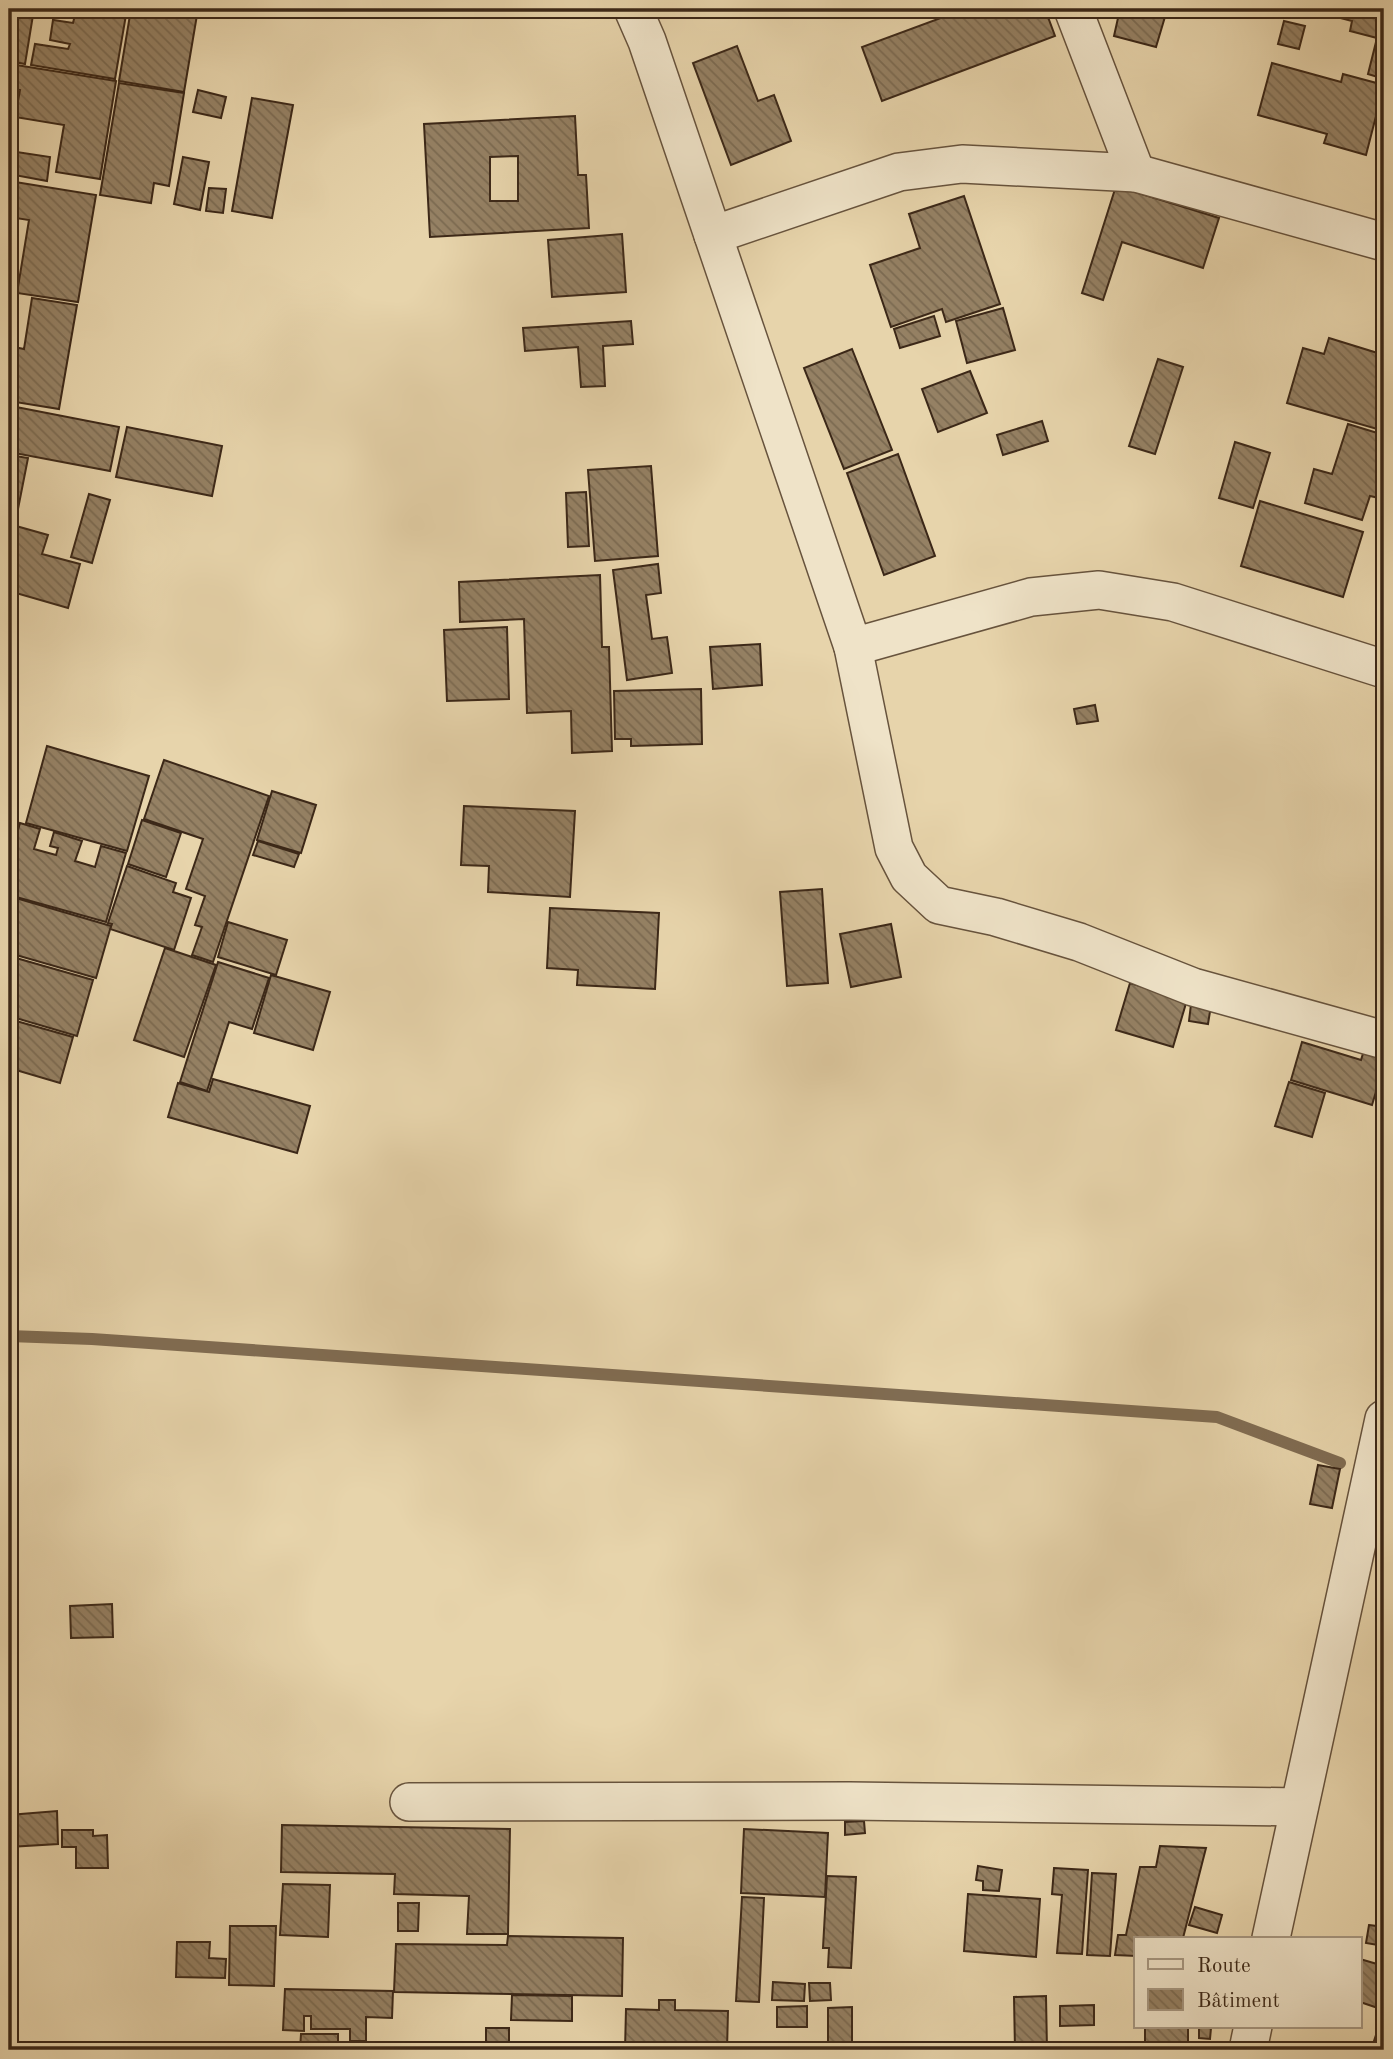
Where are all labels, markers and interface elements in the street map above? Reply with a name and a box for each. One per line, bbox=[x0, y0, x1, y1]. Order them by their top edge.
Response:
legend bbox=[1134, 1937, 1362, 2028]
text: Route bbox=[1197, 1956, 1251, 1977]
text: Bâtiment bbox=[1197, 1991, 1280, 2012]

